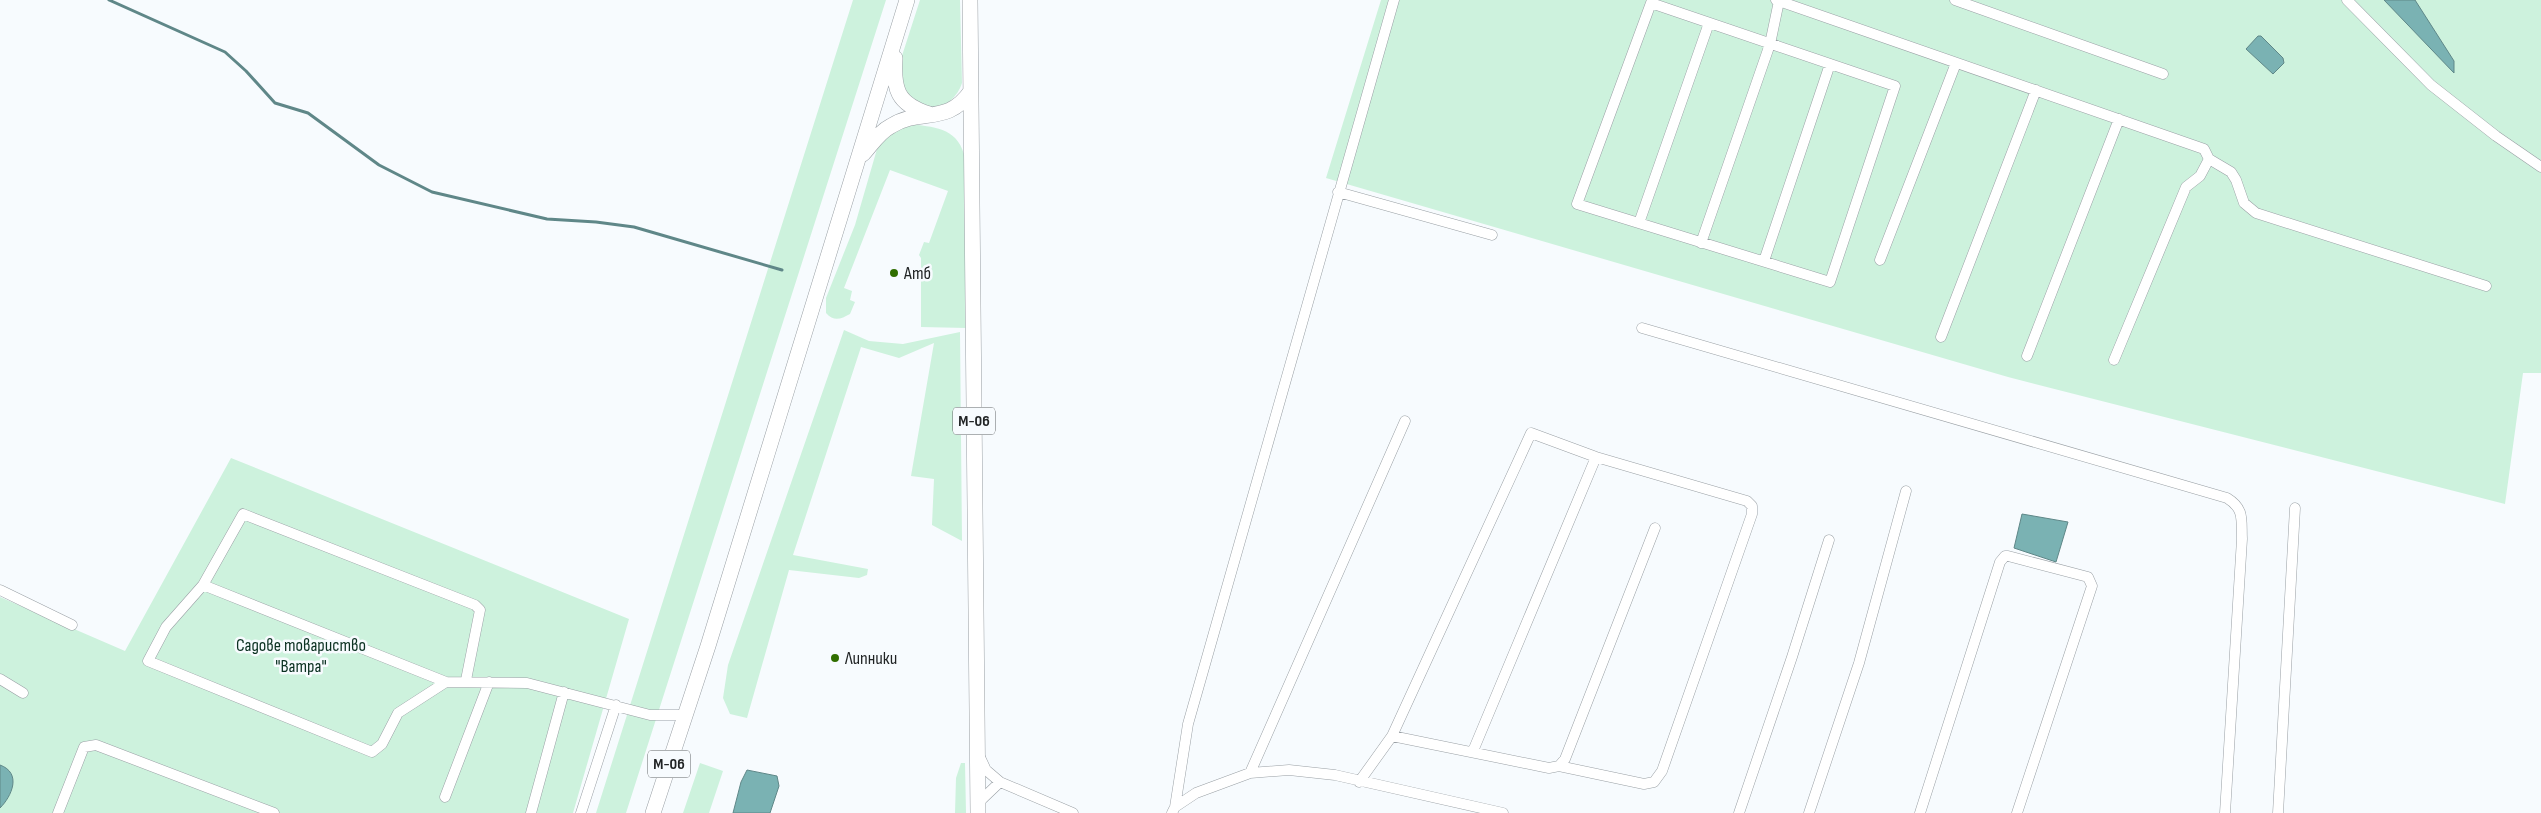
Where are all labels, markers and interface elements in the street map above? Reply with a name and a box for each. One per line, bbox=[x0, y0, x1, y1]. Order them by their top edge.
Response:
place label: Атб bbox=[903, 263, 931, 284]
marker: Атб bbox=[888, 267, 900, 279]
road number: М-06 bbox=[953, 408, 995, 434]
park label: Садове товариство "Ватра" bbox=[236, 635, 366, 677]
place label: Липники bbox=[844, 648, 897, 669]
marker: Липники bbox=[829, 652, 841, 664]
road number: М-06 bbox=[648, 751, 690, 778]

